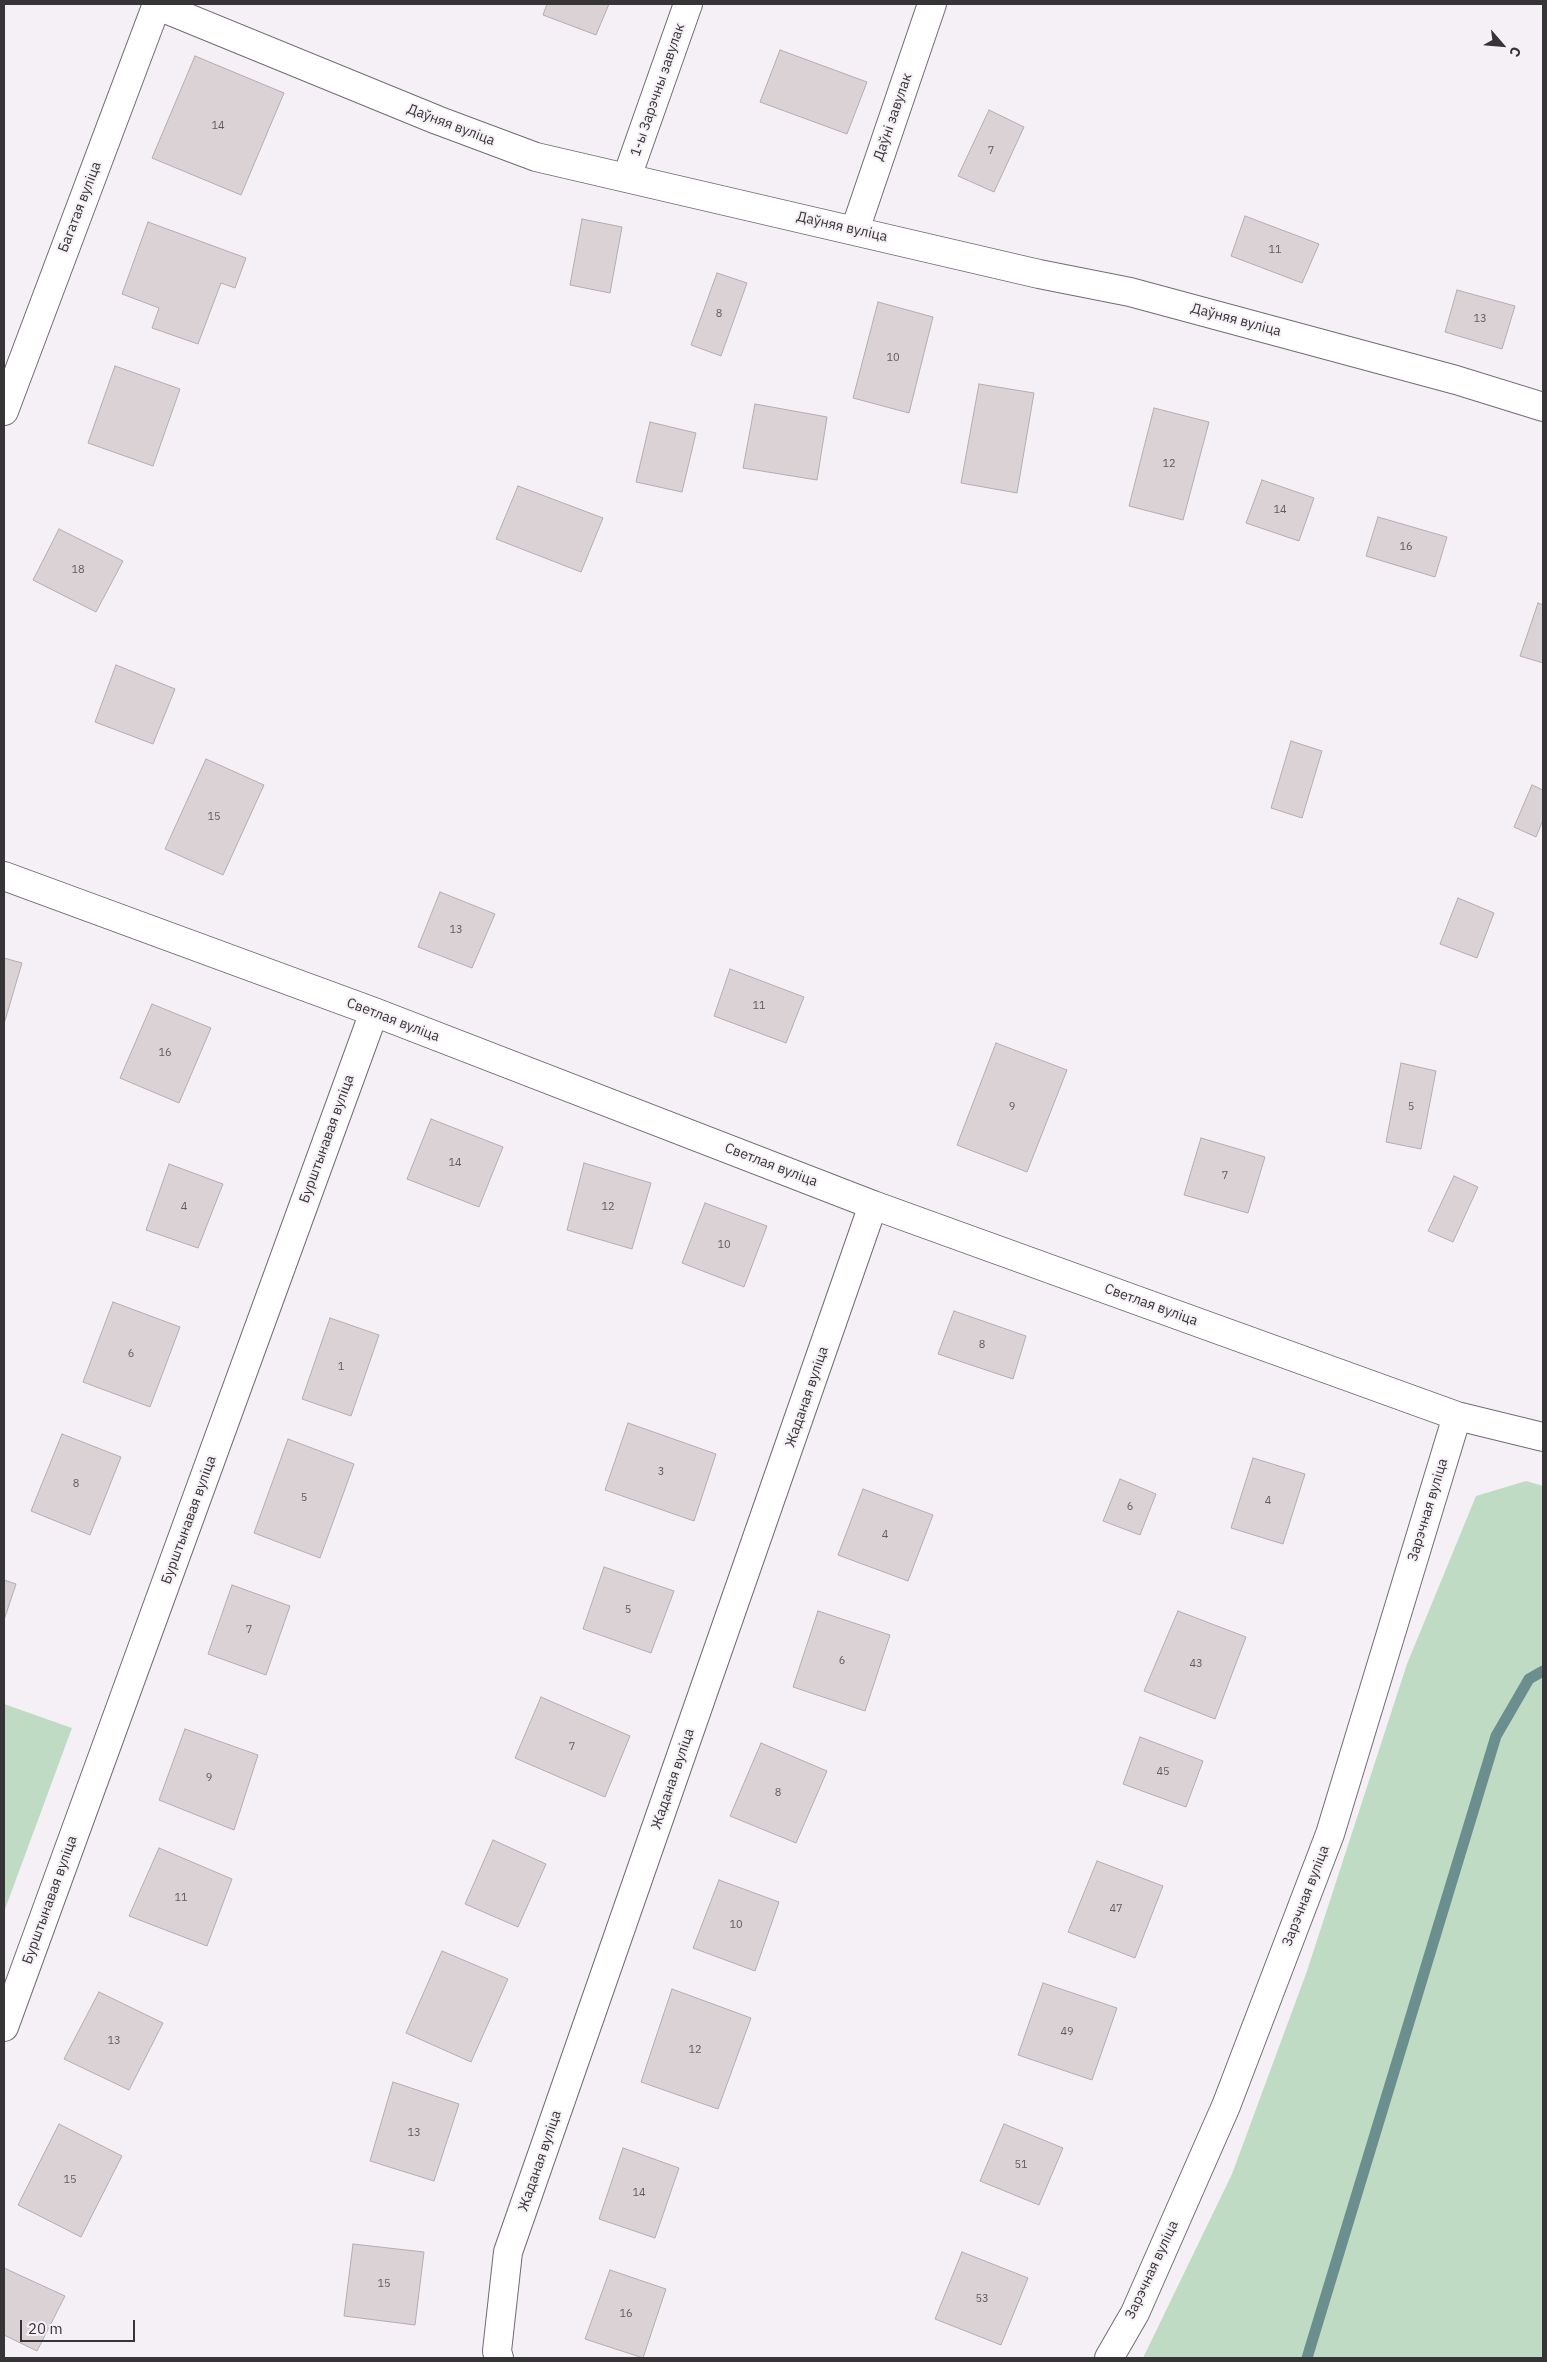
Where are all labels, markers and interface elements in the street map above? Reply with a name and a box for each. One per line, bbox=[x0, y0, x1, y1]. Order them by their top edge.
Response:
north arrow bbox=[1477, 20, 1527, 70]
street label: 1-ы Зарэчны завулак bbox=[627, 21, 689, 159]
text: С bbox=[1505, 44, 1525, 60]
street label: Даўні завулак bbox=[870, 71, 916, 163]
street label: Даўняя вуліца bbox=[405, 101, 497, 149]
house number: 14 bbox=[211, 119, 225, 133]
house number: 7 bbox=[988, 144, 994, 158]
street label: Багатая вуліца bbox=[55, 159, 105, 255]
street label: Даўняя вуліца bbox=[795, 208, 889, 246]
house number: 11 bbox=[1268, 243, 1282, 257]
street label: Даўняя вуліца bbox=[1189, 300, 1283, 340]
house number: 8 bbox=[716, 307, 722, 321]
house number: 13 bbox=[1473, 312, 1487, 326]
house number: 10 bbox=[886, 351, 900, 365]
house number: 12 bbox=[1162, 457, 1176, 471]
house number: 14 bbox=[1273, 503, 1287, 517]
house number: 16 bbox=[1399, 540, 1413, 554]
house number: 18 bbox=[71, 563, 85, 577]
house number: 15 bbox=[207, 810, 221, 824]
house number: 13 bbox=[449, 923, 463, 937]
street label: Светлая вуліца bbox=[344, 995, 442, 1045]
house number: 11 bbox=[752, 999, 766, 1013]
house number: 16 bbox=[158, 1046, 172, 1060]
street label: Бурштынавая вуліца bbox=[296, 1073, 358, 1205]
house number: 9 bbox=[1009, 1100, 1015, 1114]
house number: 5 bbox=[1408, 1100, 1414, 1114]
street label: Светлая вуліца bbox=[722, 1140, 820, 1190]
house number: 14 bbox=[448, 1156, 462, 1170]
house number: 7 bbox=[1222, 1169, 1228, 1183]
house number: 4 bbox=[181, 1200, 187, 1214]
house number: 12 bbox=[601, 1200, 615, 1214]
house number: 10 bbox=[717, 1238, 731, 1252]
street label: Светлая вуліца bbox=[1102, 1280, 1200, 1330]
house number: 8 bbox=[979, 1338, 985, 1352]
street label: Жаданая вуліца bbox=[782, 1344, 832, 1450]
house number: 6 bbox=[128, 1347, 134, 1361]
house number: 1 bbox=[338, 1360, 344, 1374]
street label: Бурштынавая вуліца bbox=[158, 1454, 220, 1586]
street label: Зарэчная вуліца bbox=[1404, 1456, 1452, 1564]
house number: 3 bbox=[658, 1465, 664, 1479]
house number: 8 bbox=[73, 1477, 79, 1491]
house number: 5 bbox=[301, 1491, 307, 1505]
house number: 4 bbox=[1265, 1494, 1271, 1508]
house number: 6 bbox=[1127, 1500, 1133, 1514]
house number: 4 bbox=[882, 1528, 888, 1542]
house number: 5 bbox=[625, 1603, 631, 1617]
house number: 7 bbox=[246, 1623, 252, 1637]
house number: 6 bbox=[839, 1654, 845, 1668]
house number: 43 bbox=[1189, 1657, 1203, 1671]
street label: Жаданая вуліца bbox=[648, 1726, 698, 1832]
house number: 7 bbox=[569, 1740, 575, 1754]
house number: 45 bbox=[1156, 1765, 1170, 1779]
house number: 9 bbox=[206, 1771, 212, 1785]
house number: 8 bbox=[775, 1786, 781, 1800]
street label: Бурштынавая вуліца bbox=[19, 1834, 81, 1966]
street label: Зарэчная вуліца bbox=[1279, 1843, 1333, 1949]
house number: 11 bbox=[174, 1891, 188, 1905]
house number: 47 bbox=[1109, 1902, 1123, 1916]
house number: 10 bbox=[729, 1918, 743, 1932]
house number: 49 bbox=[1060, 2025, 1074, 2039]
house number: 13 bbox=[107, 2034, 121, 2048]
house number: 12 bbox=[688, 2043, 702, 2057]
street label: Жаданая вуліца bbox=[515, 2108, 565, 2214]
house number: 13 bbox=[407, 2126, 421, 2140]
house number: 51 bbox=[1014, 2158, 1028, 2172]
house number: 15 bbox=[63, 2173, 77, 2187]
house number: 14 bbox=[632, 2186, 646, 2200]
street label: Зарэчная вуліца bbox=[1122, 2218, 1182, 2322]
house number: 15 bbox=[377, 2277, 391, 2291]
house number: 53 bbox=[975, 2292, 989, 2306]
house number: 16 bbox=[619, 2307, 633, 2321]
scale bar bbox=[22, 2310, 138, 2342]
text: 20 m bbox=[28, 2319, 63, 2338]

